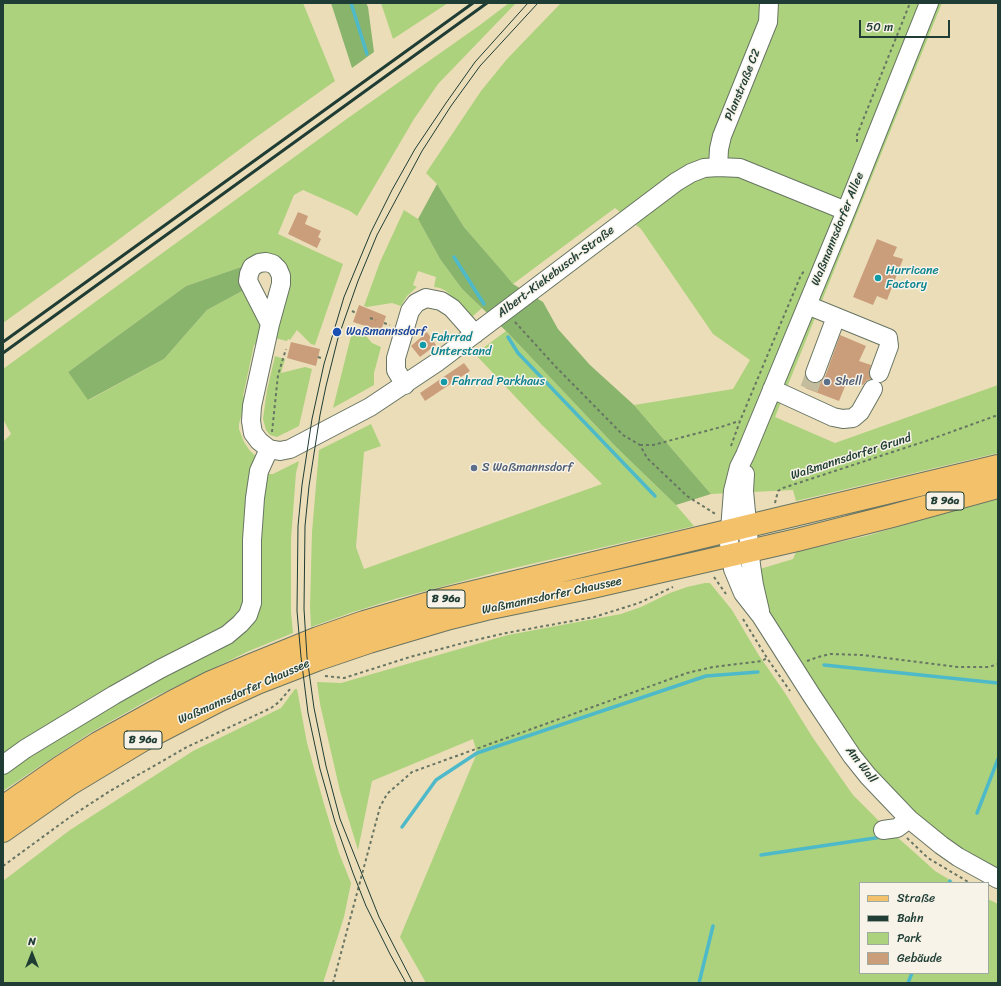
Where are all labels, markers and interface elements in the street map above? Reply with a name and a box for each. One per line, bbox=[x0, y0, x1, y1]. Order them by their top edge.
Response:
scale bar bbox=[861, 12, 952, 38]
text: 50 m bbox=[866, 16, 893, 38]
street label: Planstraße C2 bbox=[722, 47, 764, 123]
street label: Waßmannsdorfer Allee bbox=[809, 170, 867, 288]
street label: Albert-Kiekebusch-Straße bbox=[495, 223, 617, 321]
place label: Hurricane Factory bbox=[886, 264, 939, 292]
marker: Hurricane Factory bbox=[873, 273, 883, 283]
place label: Waßmannsdorf bbox=[346, 325, 426, 339]
marker: Waßmannsdorf bbox=[331, 326, 343, 338]
place label: Fahrrad Unterstand bbox=[431, 331, 491, 359]
marker: Fahrrad Unterstand bbox=[418, 340, 428, 350]
place label: Fahrrad Parkhaus bbox=[452, 375, 545, 389]
place label: Shell bbox=[835, 375, 862, 389]
marker: Fahrrad Parkhaus bbox=[439, 377, 449, 387]
marker: Shell bbox=[822, 377, 832, 387]
street label: Waßmannsdorfer Grund bbox=[789, 431, 913, 483]
place label: S Waßmannsdorf bbox=[482, 461, 572, 475]
marker: S Waßmannsdorf bbox=[469, 463, 479, 473]
road number: B 96a bbox=[926, 492, 964, 510]
street label: Waßmannsdorfer Chaussee bbox=[481, 574, 623, 618]
road number: B 96a bbox=[427, 590, 465, 608]
street label: Waßmannsdorfer Chaussee bbox=[176, 656, 312, 728]
road number: B 96a bbox=[124, 731, 162, 749]
street label: Am Wall bbox=[842, 744, 880, 786]
legend bbox=[859, 882, 989, 974]
text: Straße bbox=[897, 887, 935, 909]
text: Bahn bbox=[897, 907, 923, 929]
text: Park bbox=[897, 927, 922, 949]
text: N bbox=[28, 932, 36, 951]
north arrow bbox=[12, 934, 52, 974]
text: Gebäude bbox=[897, 947, 942, 969]

